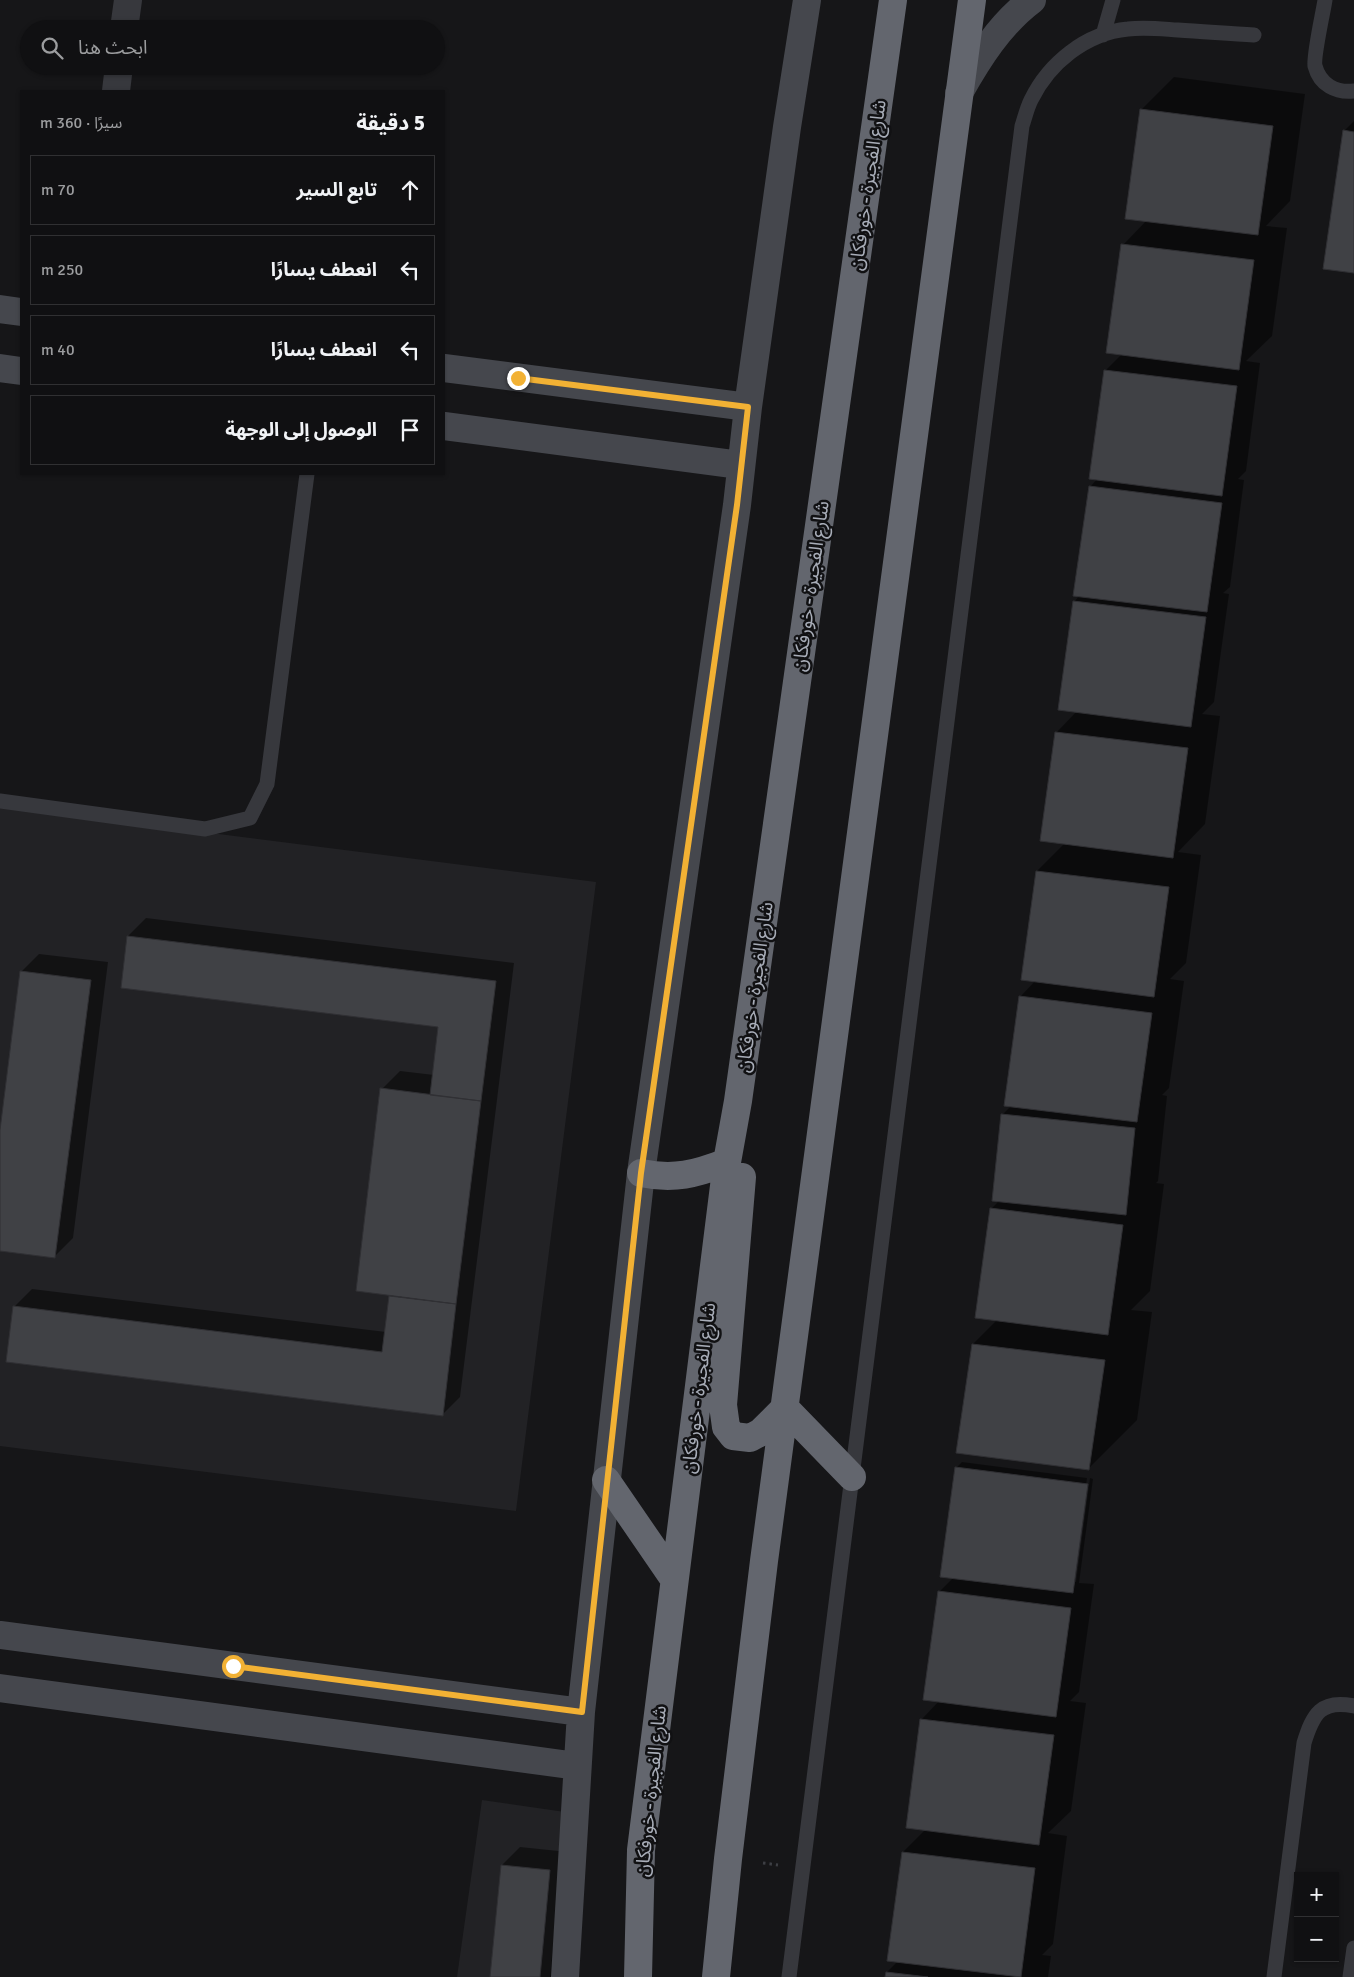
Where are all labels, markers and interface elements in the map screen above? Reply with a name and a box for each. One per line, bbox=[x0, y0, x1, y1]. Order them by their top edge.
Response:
search box bbox=[20, 20, 445, 75]
icon: search bbox=[38, 34, 66, 62]
text: ابحث هنا bbox=[78, 36, 148, 60]
street label: شارع الفجيرة - خورفكان bbox=[844, 98, 893, 272]
text: 5 دقيقة bbox=[356, 110, 425, 136]
text: سيرًا · 360 m bbox=[40, 113, 122, 133]
icon: ahead bbox=[396, 176, 424, 204]
text: تابع السير bbox=[297, 178, 377, 202]
text: 70 m bbox=[41, 180, 75, 200]
icon: left bbox=[396, 256, 424, 284]
text: انعطف يسارًا bbox=[271, 258, 377, 282]
text: 250 m bbox=[41, 260, 83, 280]
icon: left bbox=[396, 336, 424, 364]
text: انعطف يسارًا bbox=[271, 338, 377, 362]
text: 40 m bbox=[41, 340, 75, 360]
route end bbox=[507, 367, 530, 390]
icon: arrive bbox=[396, 416, 424, 444]
text: الوصول إلى الوجهة bbox=[225, 418, 377, 442]
street label: شارع الفجيرة - خورفكان bbox=[787, 499, 836, 673]
street label: شارع الفجيرة - خورفكان bbox=[731, 900, 780, 1074]
street label: شارع الفجيرة - خورفكان bbox=[677, 1301, 722, 1475]
route start bbox=[222, 1655, 245, 1678]
street label: شارع الفجيرة - خورفكان bbox=[630, 1704, 673, 1878]
map controls bbox=[1294, 1872, 1339, 1962]
button: + bbox=[1294, 1872, 1339, 1917]
button: − bbox=[1294, 1917, 1339, 1962]

